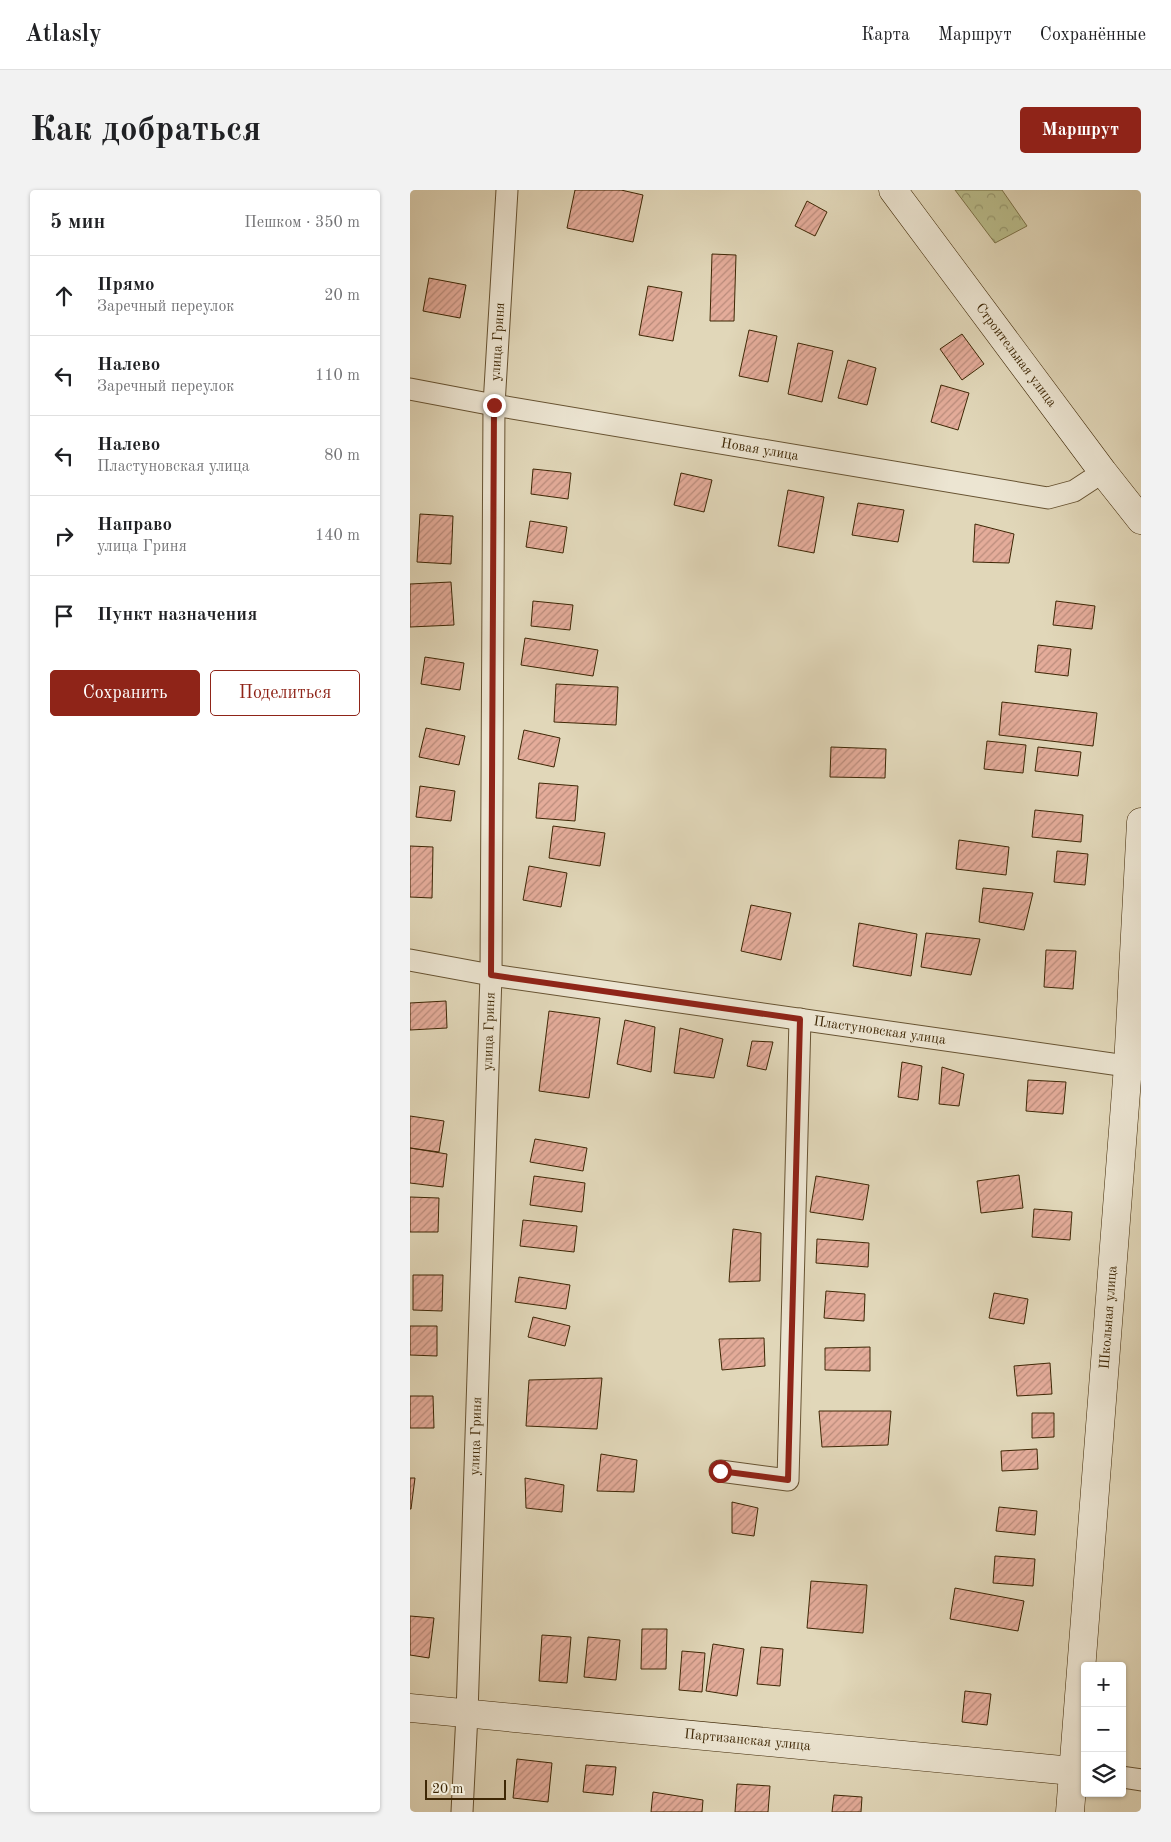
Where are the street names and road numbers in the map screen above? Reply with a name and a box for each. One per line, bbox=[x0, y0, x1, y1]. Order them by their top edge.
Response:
street label: Строительная улица bbox=[973, 301, 1059, 410]
street label: улица Гриня bbox=[488, 302, 507, 381]
street label: Новая улица bbox=[720, 436, 800, 463]
street label: улица Гриня bbox=[481, 992, 497, 1071]
street label: Пластуновская улица bbox=[813, 1014, 947, 1047]
street label: Школьная улица bbox=[1097, 1265, 1119, 1370]
street label: улица Гриня bbox=[468, 1397, 484, 1476]
street label: Партизанская улица bbox=[683, 1727, 812, 1753]

